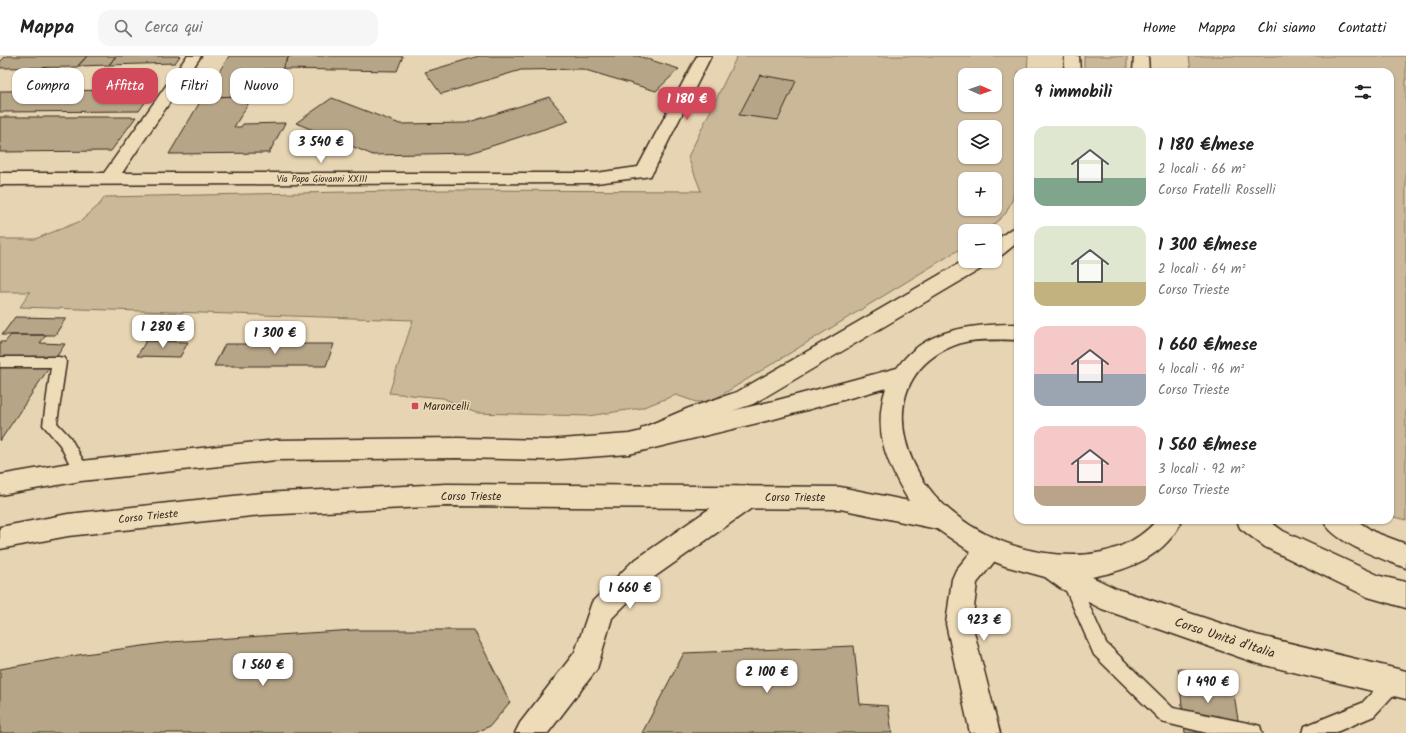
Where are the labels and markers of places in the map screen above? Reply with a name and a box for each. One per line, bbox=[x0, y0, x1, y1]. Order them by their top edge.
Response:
pin: 1 180 € bbox=[650, 87, 724, 121]
pin: 3 540 € bbox=[284, 130, 358, 164]
pin: 1 280 € bbox=[126, 315, 200, 349]
pin: 1 300 € bbox=[238, 321, 312, 355]
place label: Maroncelli bbox=[423, 398, 470, 416]
marker: Maroncelli bbox=[410, 401, 420, 411]
pin: 1 660 € bbox=[593, 576, 667, 610]
pin: 923 € bbox=[956, 608, 1012, 642]
pin: 1 560 € bbox=[226, 653, 300, 687]
pin: 2 100 € bbox=[730, 660, 804, 694]
pin: 1 490 € bbox=[1171, 670, 1245, 704]

